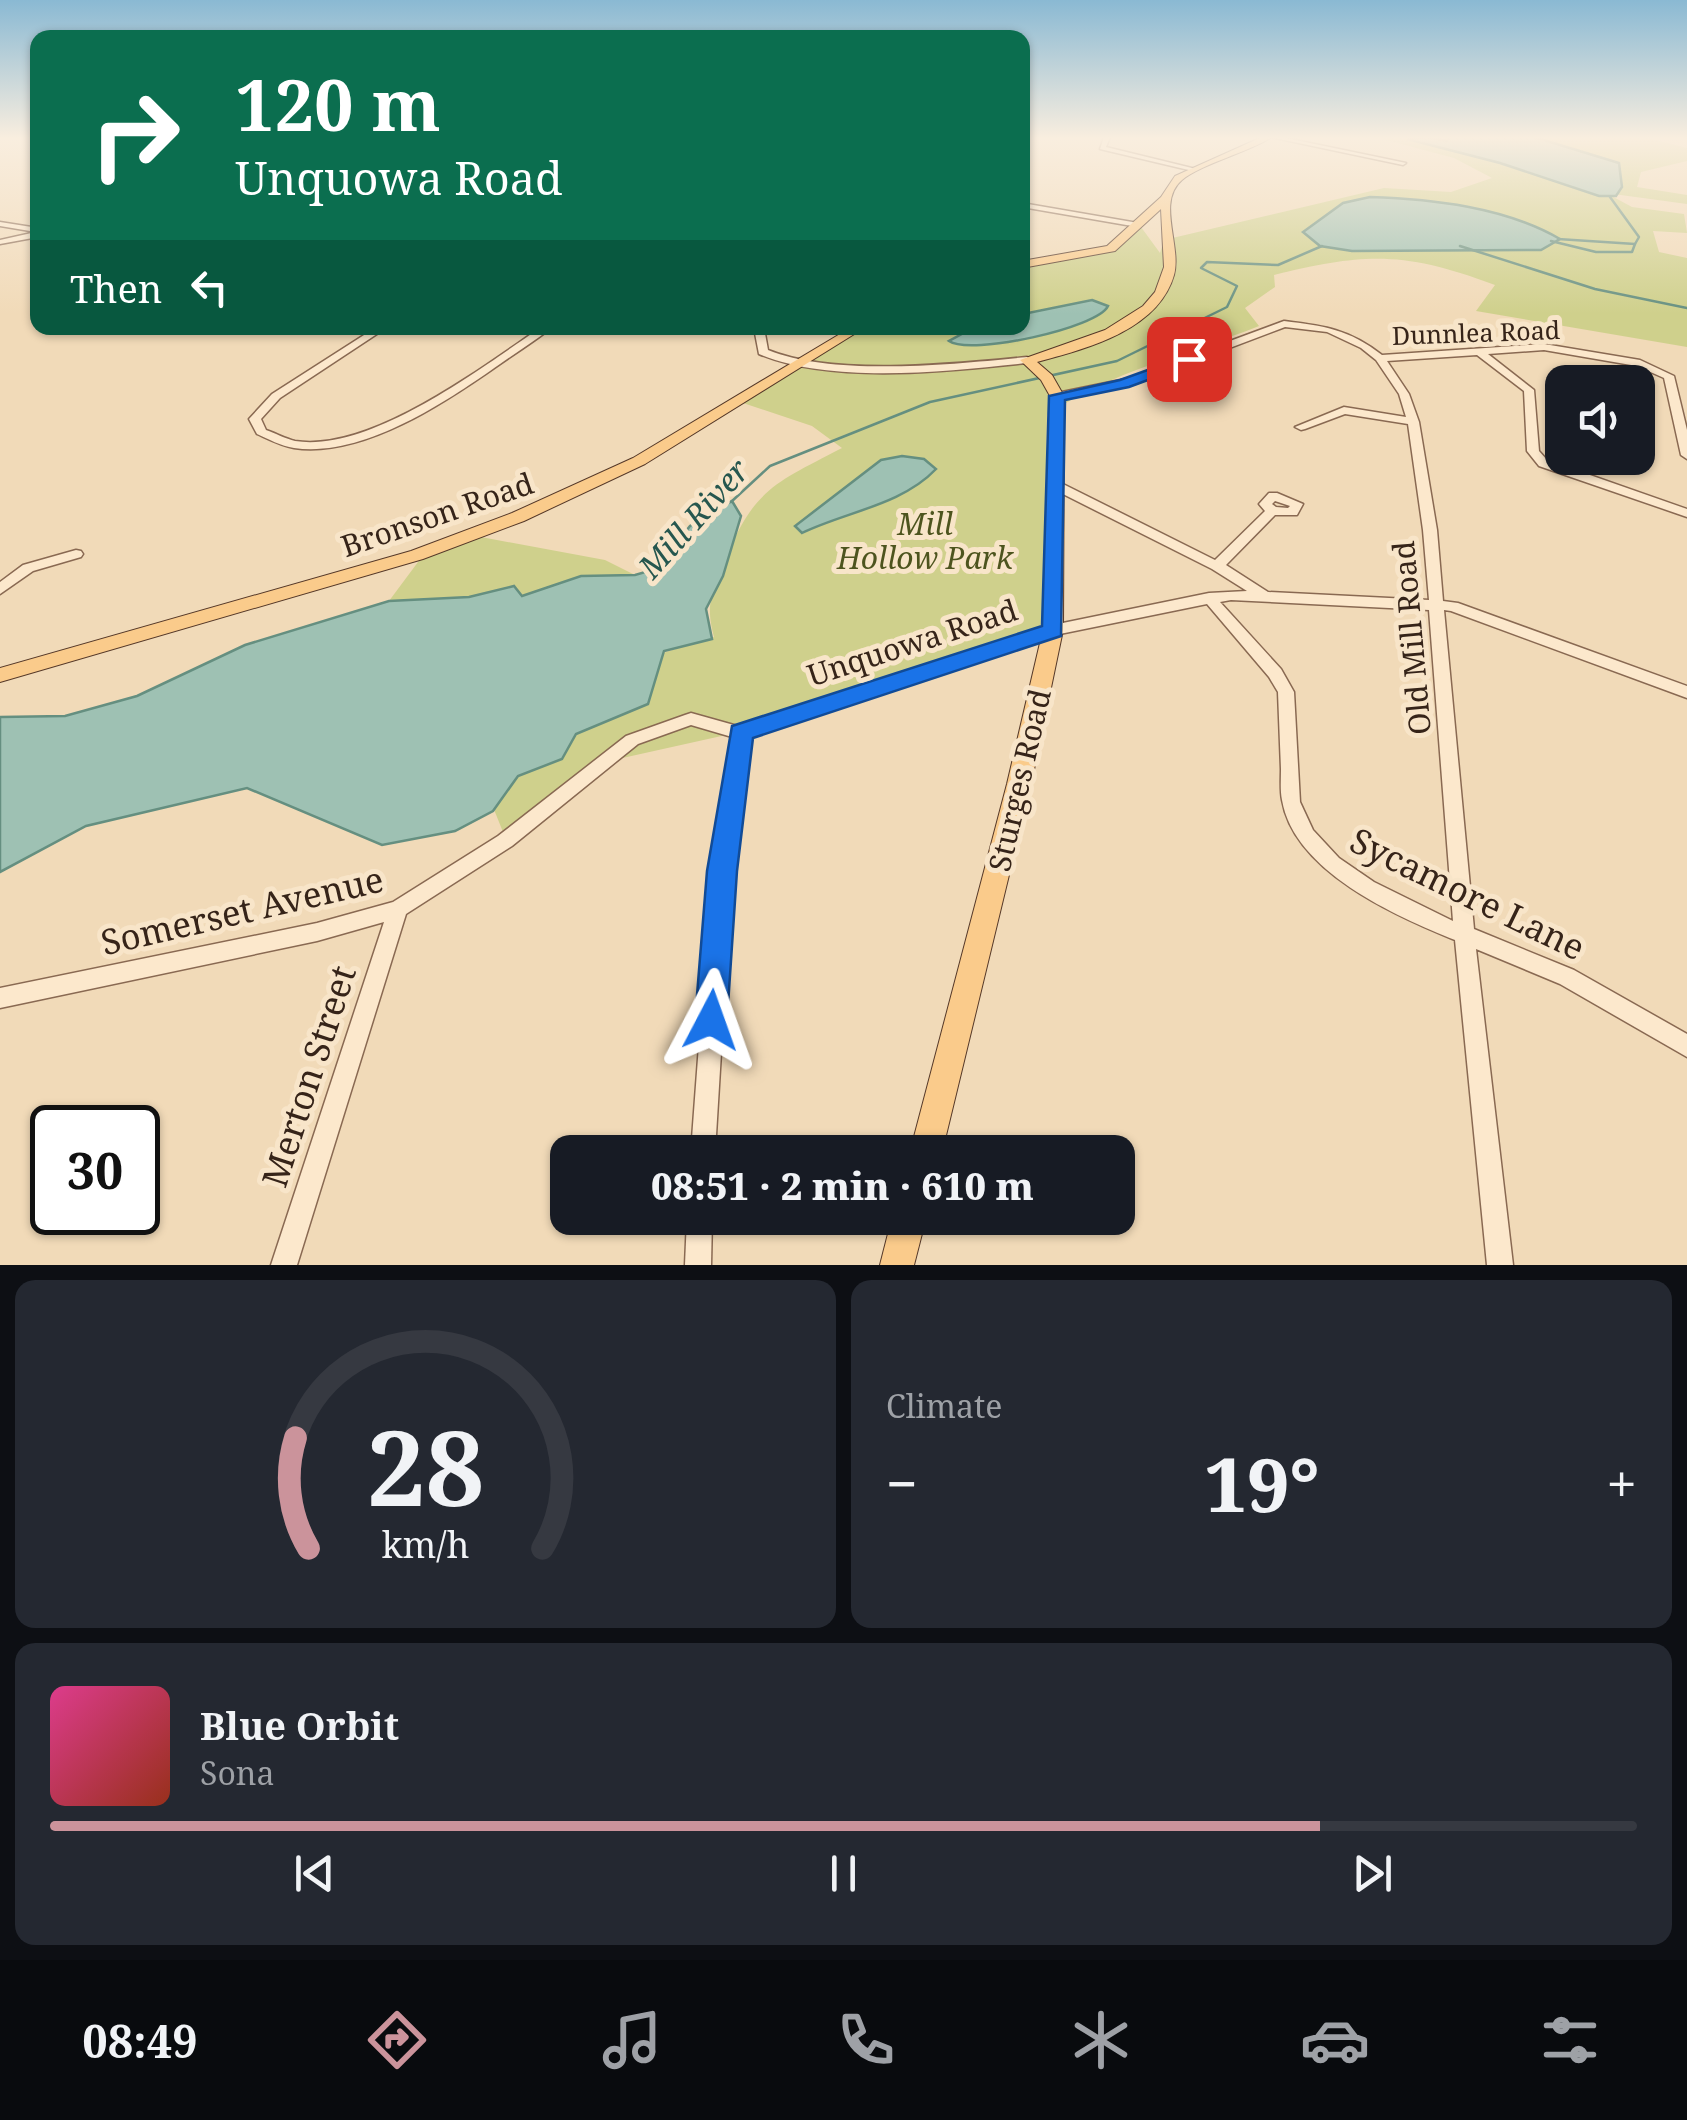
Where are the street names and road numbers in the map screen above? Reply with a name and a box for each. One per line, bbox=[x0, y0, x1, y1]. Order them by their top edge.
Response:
street label: Dunnlea Road bbox=[1391, 312, 1561, 352]
street label: Bronson Road bbox=[335, 462, 539, 566]
street label: Old Mill Road bbox=[1382, 539, 1440, 737]
street label: Unquowa Road bbox=[802, 589, 1022, 695]
street label: Sturges Road bbox=[978, 685, 1060, 875]
street label: Sycamore Lane bbox=[1343, 816, 1593, 970]
street label: Somerset Avenue bbox=[96, 855, 388, 965]
street label: Merton Street bbox=[250, 959, 366, 1193]

